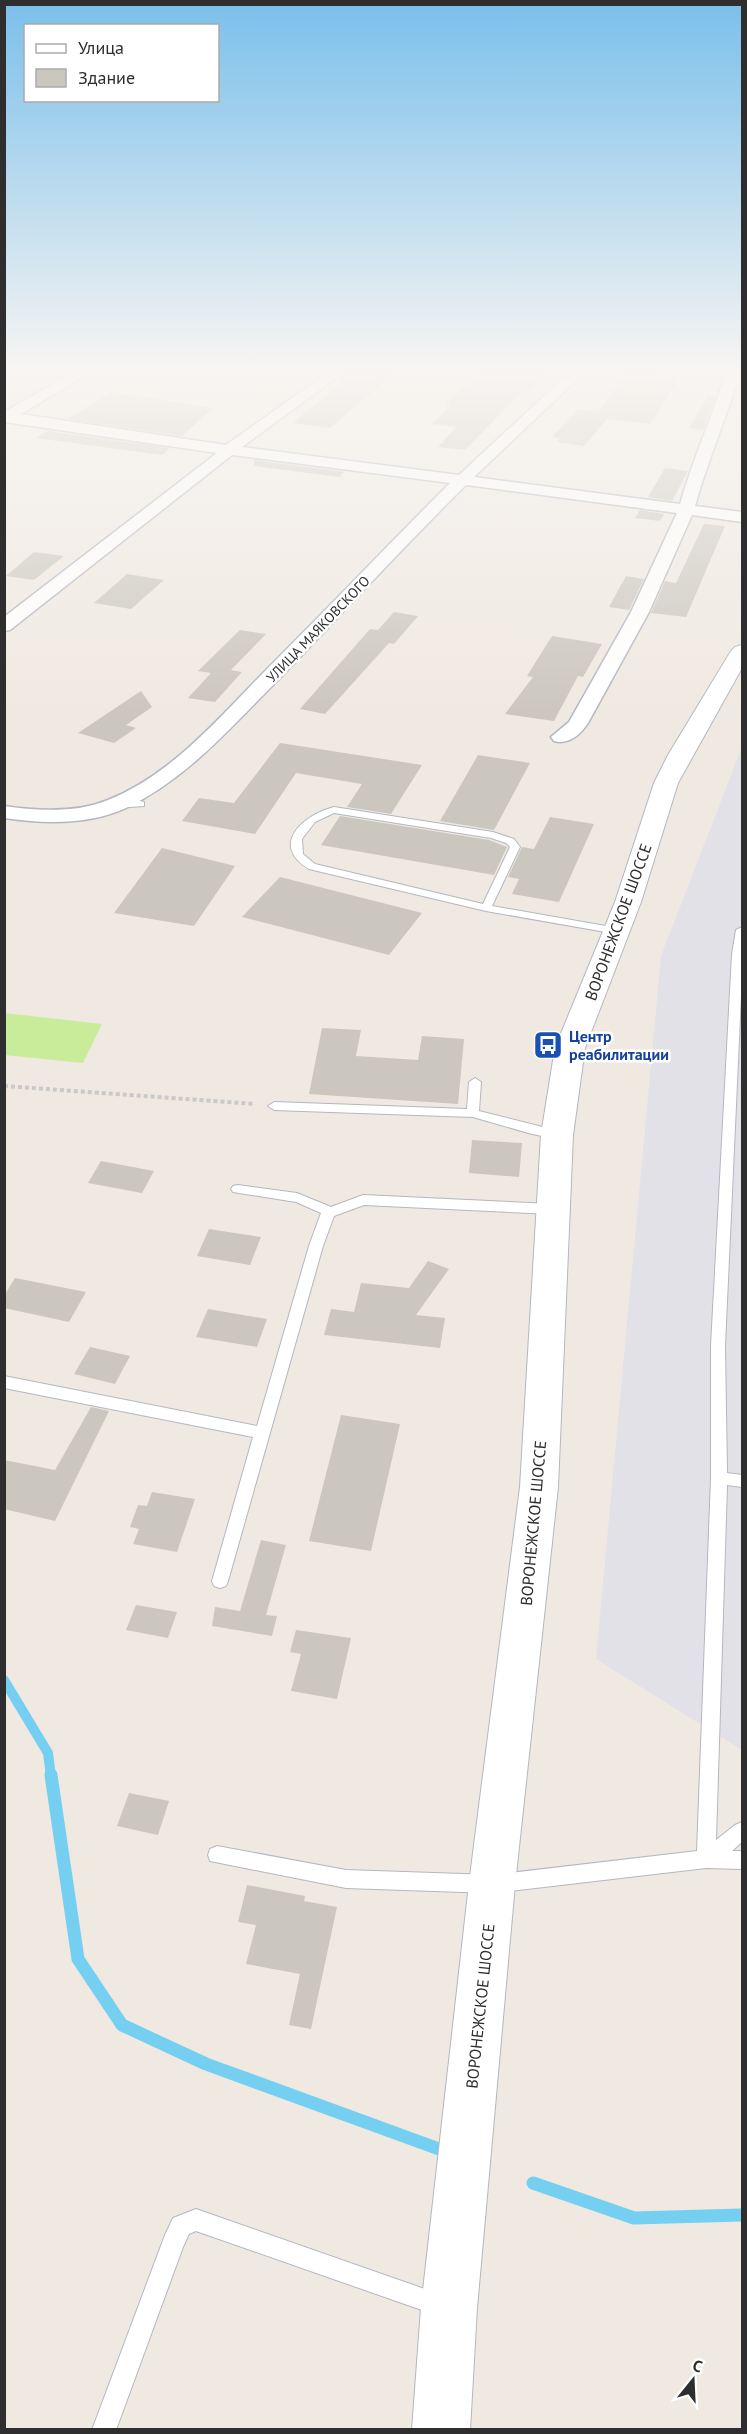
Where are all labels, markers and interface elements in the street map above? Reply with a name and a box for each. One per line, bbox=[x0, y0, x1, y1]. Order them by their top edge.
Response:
legend bbox=[24, 24, 219, 102]
text: Улица bbox=[78, 36, 124, 59]
text: Здание bbox=[78, 66, 135, 89]
street label: УЛИЦА МАЯКОВСКОГО bbox=[263, 572, 373, 686]
street label: ВОРОНЕЖСКОЕ ШОССЕ bbox=[580, 841, 656, 1003]
place label: Центр реабилитации bbox=[569, 1026, 669, 1064]
bus stop icon: Центр реабилитации bbox=[532, 1029, 564, 1061]
street label: ВОРОНЕЖСКОЕ ШОССЕ bbox=[516, 1440, 550, 1606]
street label: ВОРОНЕЖСКОЕ ШОССЕ bbox=[461, 1923, 499, 2089]
north arrow bbox=[663, 2350, 723, 2410]
text: С bbox=[690, 2355, 705, 2377]

